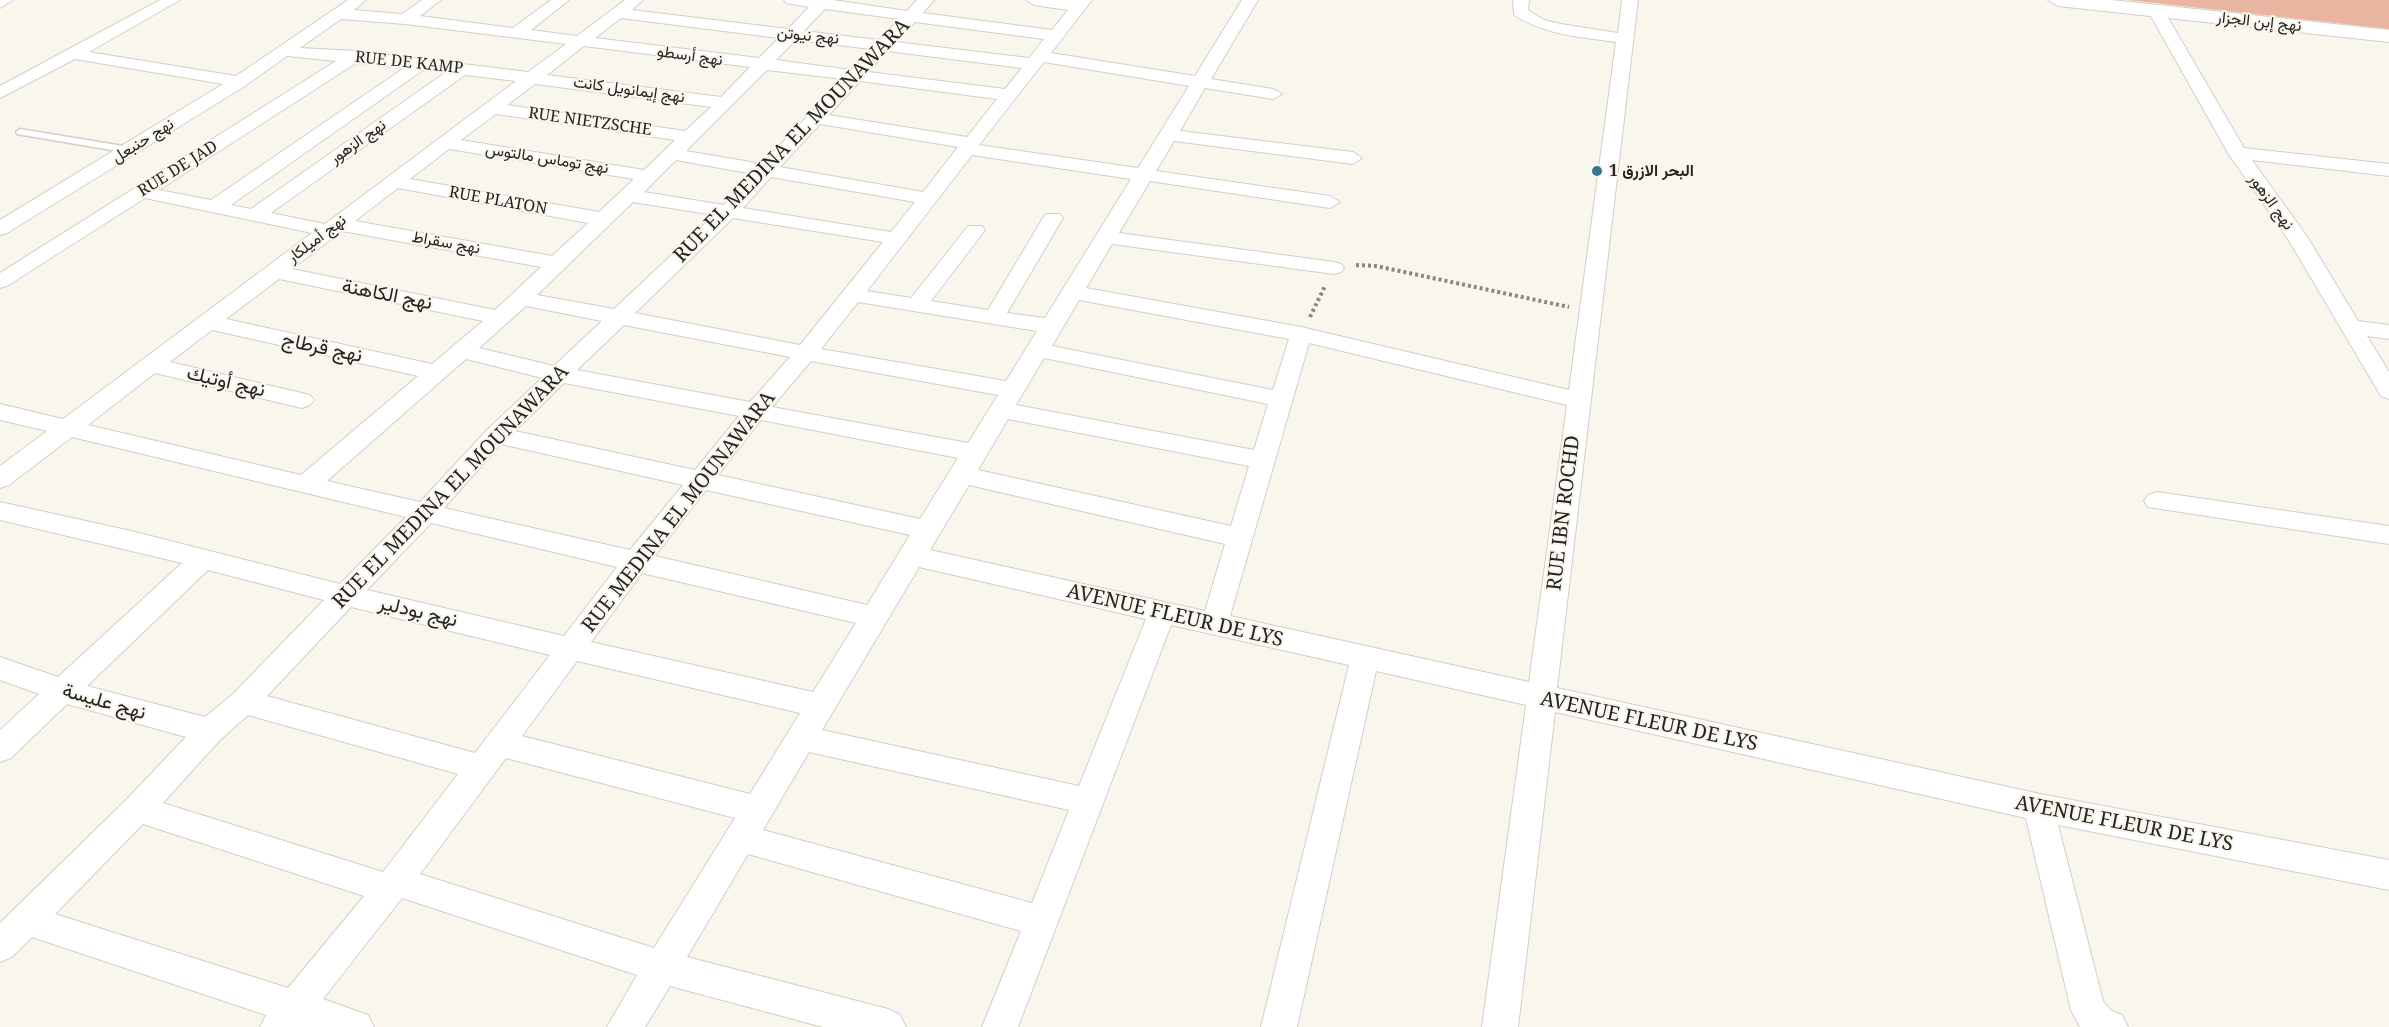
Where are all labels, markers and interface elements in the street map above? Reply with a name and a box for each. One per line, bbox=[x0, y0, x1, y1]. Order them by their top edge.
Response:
street label: نهج إبن الجزار bbox=[2216, 8, 2302, 36]
street label: RUE EL MEDINA EL MOUNAWARA bbox=[669, 14, 915, 268]
street label: نهج نيوتن bbox=[776, 23, 840, 49]
street label: نهج أرسطو bbox=[656, 42, 724, 70]
street label: RUE DE KAMP bbox=[354, 48, 464, 78]
street label: نهج إيمانويل كانت bbox=[572, 73, 686, 107]
street label: RUE NIETZSCHE bbox=[527, 104, 653, 140]
street label: نهج حنبعل bbox=[109, 115, 177, 167]
street label: نهج الزهور bbox=[326, 116, 390, 168]
street label: RUE DE JAD bbox=[135, 137, 221, 201]
street label: نهج توماس مالتوس bbox=[484, 140, 610, 178]
place label: 1 البحر الازرق bbox=[1609, 161, 1694, 181]
marker: 1 البحر الازرق bbox=[1590, 164, 1604, 178]
street label: نهج الزهور bbox=[2244, 170, 2298, 234]
street label: RUE PLATON bbox=[447, 183, 549, 219]
street label: نهج أميلكار bbox=[284, 211, 350, 267]
street label: نهج سقراط bbox=[410, 228, 482, 258]
street label: نهج الكاهنة bbox=[340, 274, 434, 316]
street label: نهج قرطاج bbox=[280, 328, 364, 368]
street label: RUE EL MEDINA EL MOUNAWARA bbox=[328, 360, 574, 614]
street label: نهج أوتيك bbox=[184, 361, 268, 403]
street label: RUE MEDINA EL MOUNAWARA bbox=[577, 387, 781, 637]
street label: RUE IBN ROCHD bbox=[1543, 434, 1585, 592]
street label: AVENUE FLEUR DE LYS bbox=[1064, 579, 1286, 653]
street label: نهج بودلير bbox=[376, 591, 460, 633]
street label: نهج عليسة bbox=[59, 679, 149, 725]
street label: AVENUE FLEUR DE LYS bbox=[1538, 687, 1760, 757]
street label: AVENUE FLEUR DE LYS bbox=[2013, 791, 2235, 857]

